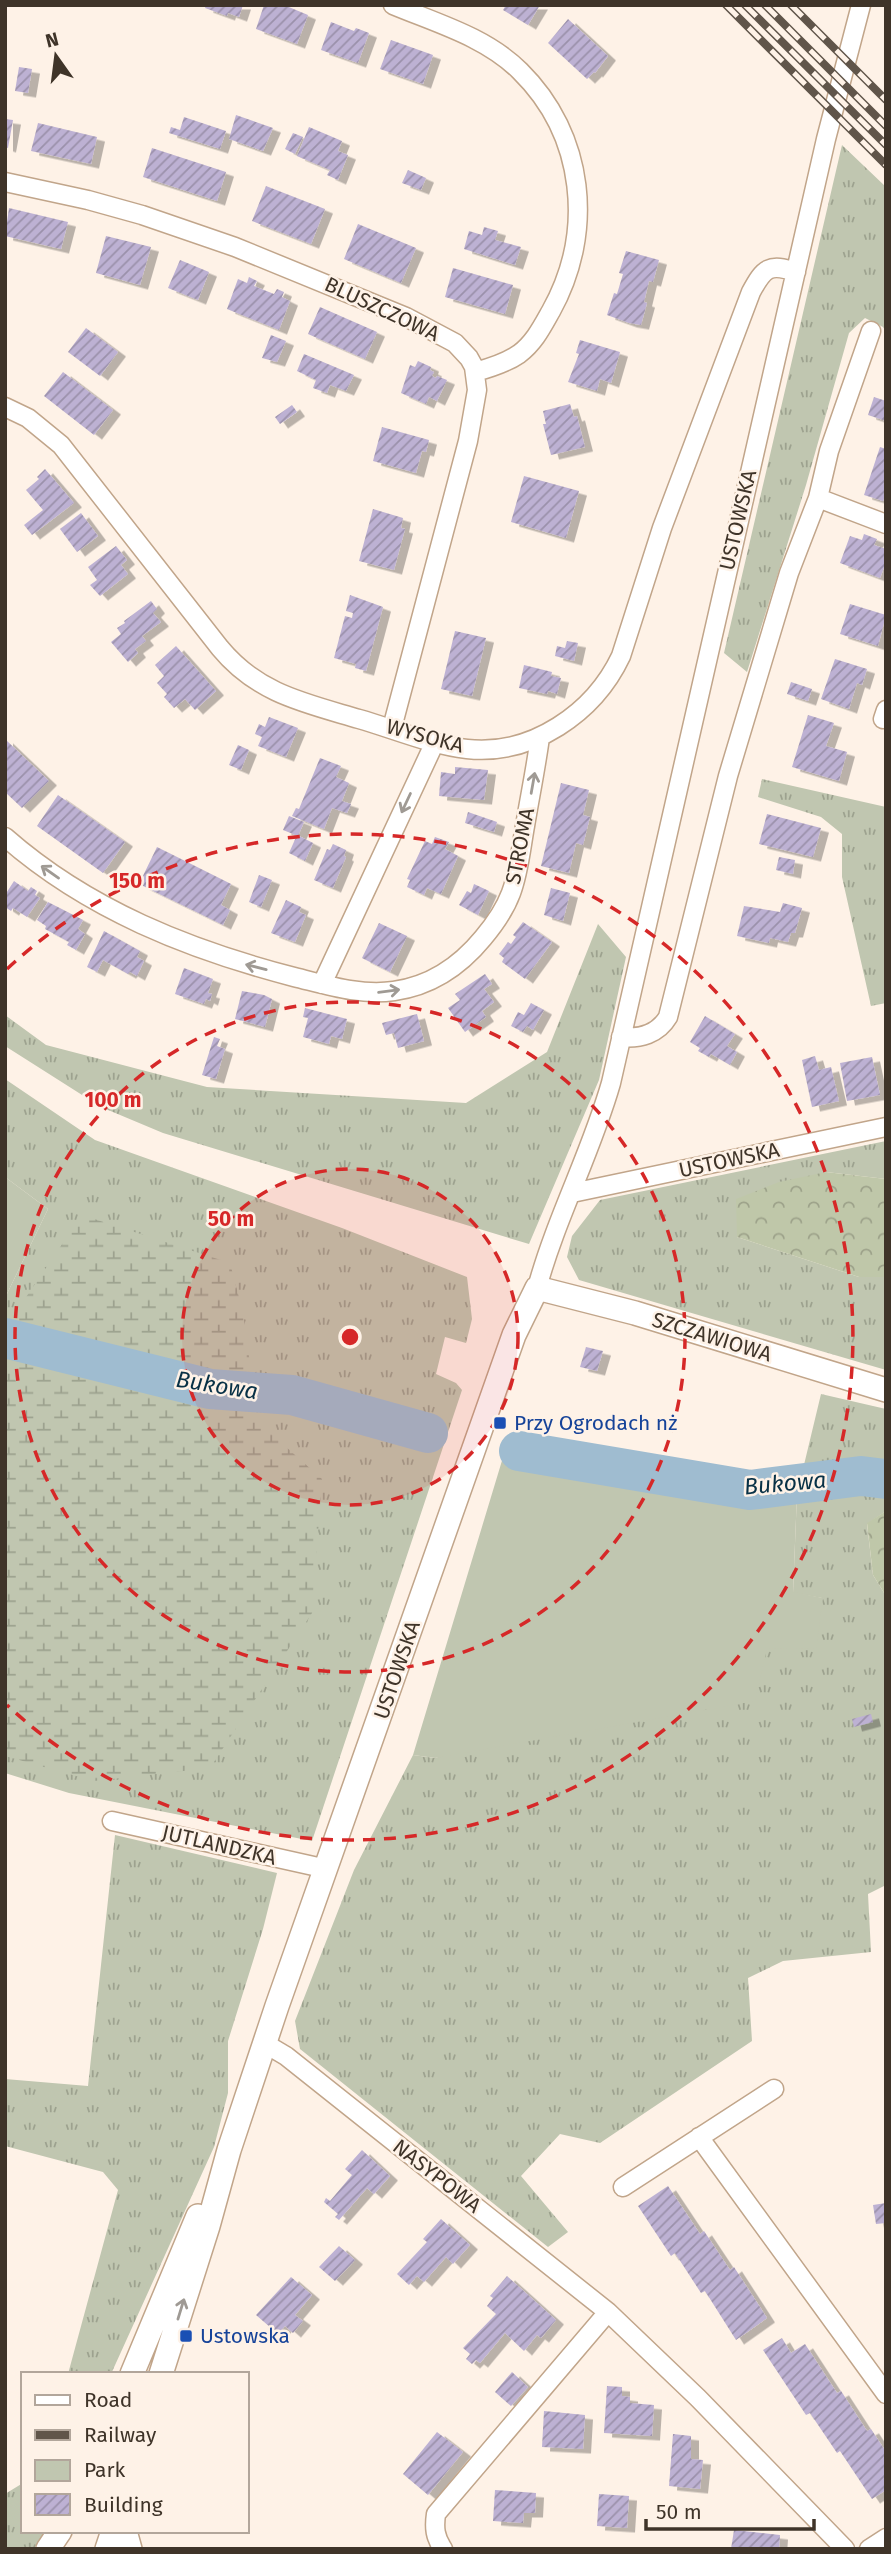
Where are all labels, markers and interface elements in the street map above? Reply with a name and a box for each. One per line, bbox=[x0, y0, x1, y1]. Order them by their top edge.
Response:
north arrow bbox=[21, 21, 91, 91]
text: N bbox=[43, 27, 61, 53]
street label: BLUSZCZOWA bbox=[320, 271, 444, 347]
street label: USTOWSKA bbox=[714, 467, 762, 573]
street label: WYSOKA bbox=[384, 713, 466, 759]
one-way arrow bbox=[527, 772, 540, 794]
one-way arrow bbox=[399, 792, 412, 813]
street label: STROMA bbox=[500, 806, 540, 886]
one-way arrow bbox=[41, 865, 61, 879]
text: 150 m bbox=[109, 868, 165, 894]
one-way arrow bbox=[245, 960, 268, 973]
one-way arrow bbox=[378, 984, 400, 997]
text: 100 m bbox=[84, 1087, 142, 1113]
street label: USTOWSKA bbox=[676, 1137, 782, 1183]
text: 50 m bbox=[208, 1206, 254, 1232]
street label: SZCZAWIOWA bbox=[649, 1307, 775, 1367]
centre of rings bbox=[338, 1325, 362, 1349]
water label: Bukowa bbox=[174, 1365, 260, 1405]
place label: Przy Ogrodach nż bbox=[514, 1410, 677, 1436]
marker: Przy Ogrodach nż bbox=[492, 1415, 508, 1431]
water label: Bukowa bbox=[743, 1465, 827, 1501]
street label: USTOWSKA bbox=[368, 1617, 426, 1723]
street label: JUTLANDZKA bbox=[159, 1819, 279, 1871]
street label: NASYPOWA bbox=[388, 2133, 486, 2219]
one-way arrow bbox=[176, 2298, 188, 2320]
place label: Ustowska bbox=[200, 2323, 290, 2349]
marker: Ustowska bbox=[178, 2328, 194, 2344]
legend bbox=[21, 2372, 248, 2533]
text: Road bbox=[84, 2387, 132, 2413]
text: Railway bbox=[84, 2422, 157, 2448]
text: Park bbox=[84, 2457, 126, 2483]
scale bar bbox=[646, 2488, 814, 2532]
text: Building bbox=[84, 2492, 163, 2518]
text: 50 m bbox=[656, 2499, 702, 2525]

